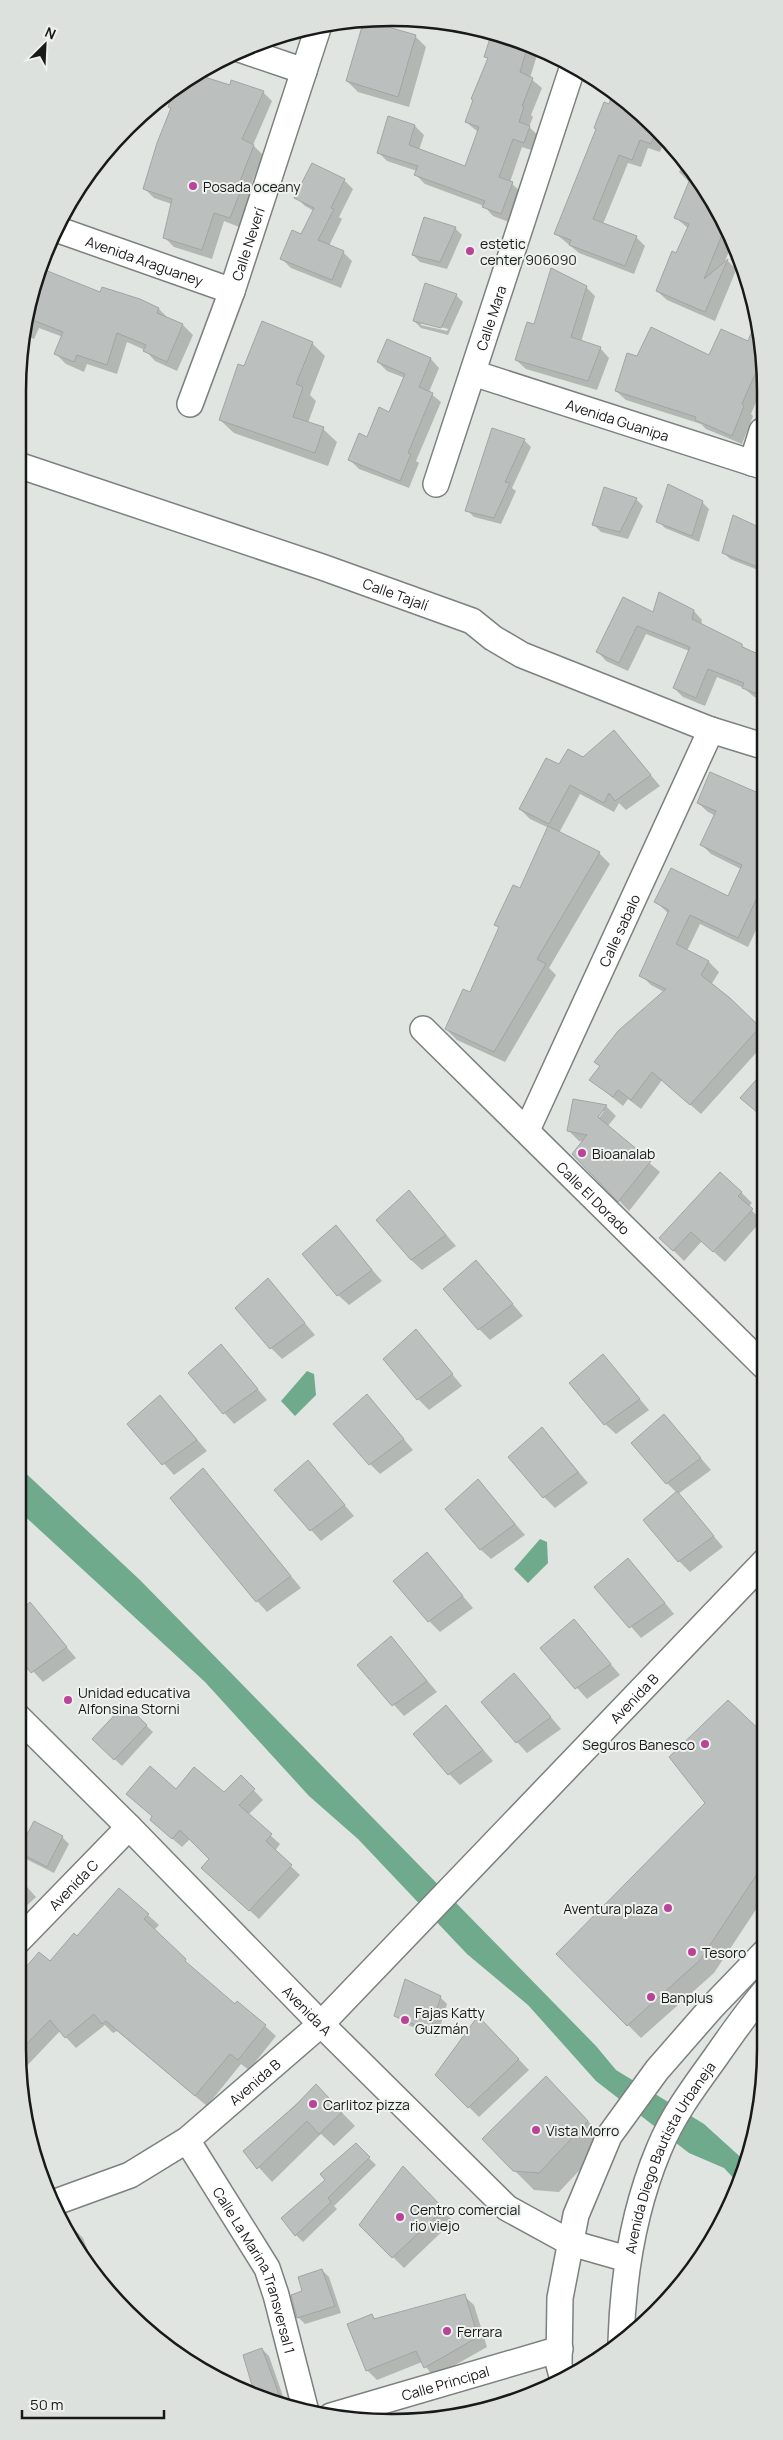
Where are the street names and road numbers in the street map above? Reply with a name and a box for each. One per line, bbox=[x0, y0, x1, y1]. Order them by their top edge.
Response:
street label: Calle Neverí bbox=[226, 205, 268, 283]
street label: Avenida Araguaney bbox=[83, 231, 206, 290]
street label: Calle Mara bbox=[471, 283, 510, 353]
street label: Avenida Guanipa bbox=[564, 394, 672, 445]
street label: Calle Tajalí bbox=[360, 573, 431, 614]
street label: Calle sabalo bbox=[594, 891, 644, 970]
street label: Calle El Dorado bbox=[553, 1157, 635, 1238]
street label: Avenida B bbox=[605, 1668, 662, 1727]
street label: Avenida C bbox=[44, 1855, 102, 1914]
street label: Avenida A bbox=[279, 1981, 336, 2039]
street label: Avenida B bbox=[225, 2054, 284, 2109]
street label: Avenida Diego Bautista Urbaneja bbox=[620, 2057, 719, 2255]
street label: Calle La Marina.Transversal 1 bbox=[209, 2183, 300, 2355]
street label: Calle Principal bbox=[399, 2361, 491, 2404]

